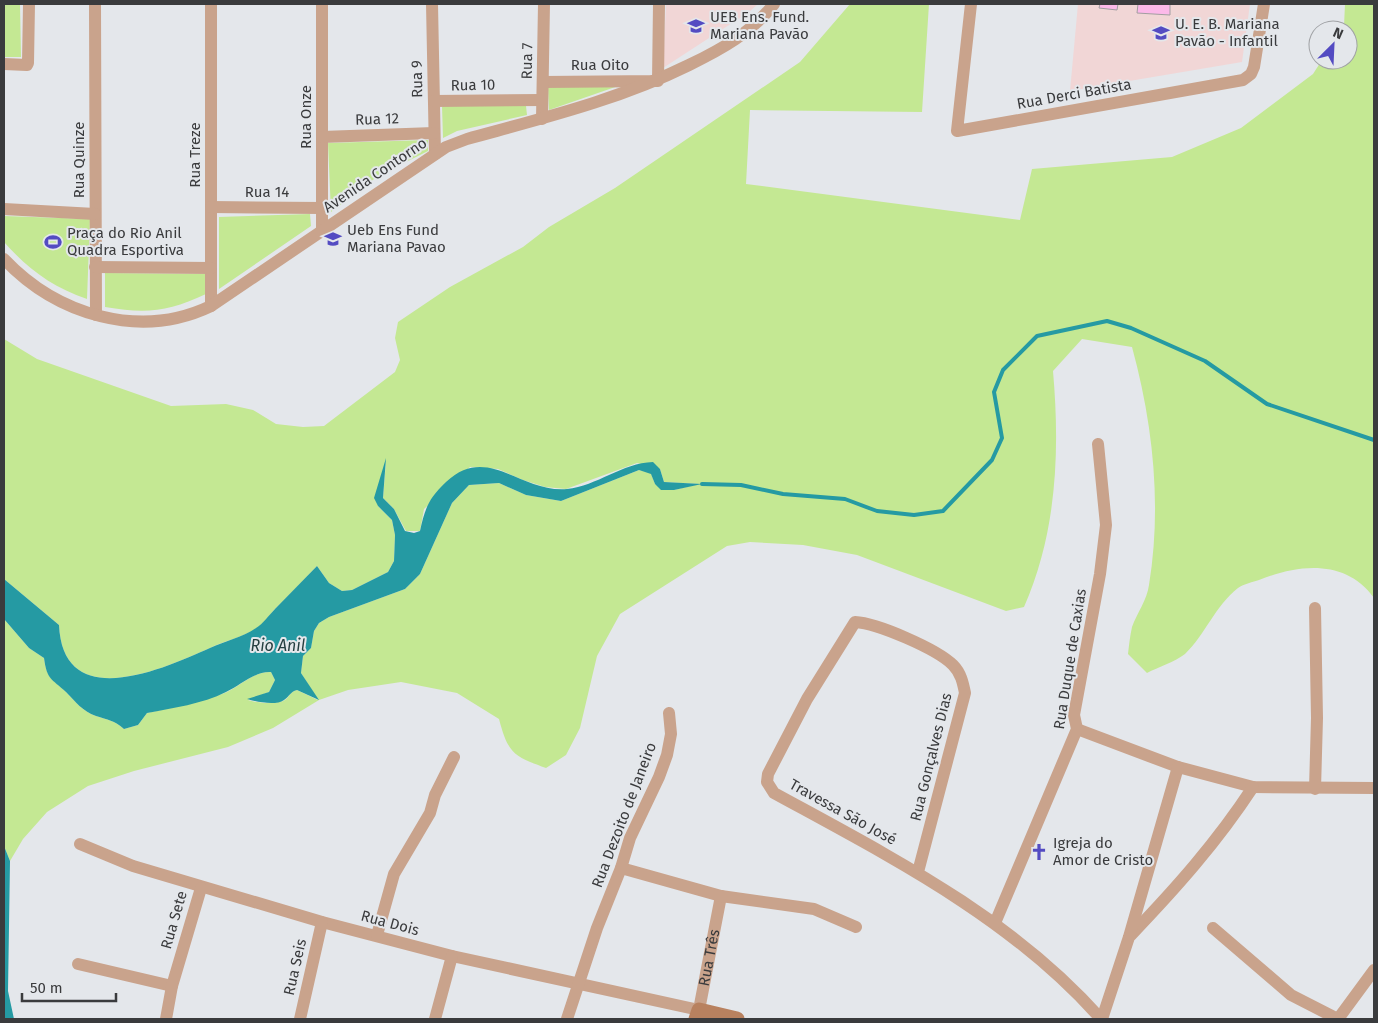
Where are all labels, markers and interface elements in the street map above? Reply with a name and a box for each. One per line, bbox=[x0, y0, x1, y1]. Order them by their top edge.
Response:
place label: UEB Ens. Fund. Mariana Pavão bbox=[710, 8, 809, 43]
place label: U. E. B. Mariana Pavão - Infantil bbox=[1175, 15, 1280, 50]
school or university icon: UEB Ens. Fund. Mariana Pavão bbox=[686, 16, 706, 36]
north arrow bbox=[1308, 20, 1358, 70]
school or university icon: U. E. B. Mariana Pavão - Infantil bbox=[1151, 23, 1171, 43]
text: N bbox=[1330, 24, 1346, 43]
street label: Rua 7 bbox=[518, 42, 536, 79]
street label: Rua Oito bbox=[571, 56, 629, 74]
street label: Rua 9 bbox=[408, 60, 426, 98]
street label: Rua Derci Batista bbox=[1015, 75, 1133, 113]
street label: Rua 10 bbox=[450, 76, 496, 94]
street label: Rua Onze bbox=[297, 85, 315, 149]
street label: Rua 12 bbox=[355, 109, 399, 129]
street label: Rua Quinze bbox=[70, 122, 88, 198]
street label: Rua Treze bbox=[186, 122, 204, 188]
street label: Avenida Contorno bbox=[320, 134, 430, 216]
street label: Rua 14 bbox=[245, 183, 289, 201]
place label: Ueb Ens Fund Mariana Pavao bbox=[347, 221, 446, 256]
place label: Praça do Rio Anil Quadra Esportiva bbox=[67, 224, 184, 259]
school or university icon: Ueb Ens Fund Mariana Pavao bbox=[323, 229, 343, 249]
sports icon: Praça do Rio Anil Quadra Esportiva bbox=[43, 232, 63, 252]
street label: Rua Duque de Caxias bbox=[1050, 587, 1090, 731]
water label: Rio Anil bbox=[251, 636, 305, 655]
street label: Rua Gonçalves Dias bbox=[906, 691, 956, 823]
street label: Rua Dezoito de Janeiro bbox=[588, 740, 660, 890]
street label: Travessa São José bbox=[786, 775, 900, 849]
place label: Igreja do Amor de Cristo bbox=[1053, 834, 1153, 869]
church icon: Igreja do Amor de Cristo bbox=[1029, 842, 1049, 862]
street label: Rua Sete bbox=[157, 889, 191, 951]
street label: Rua Dois bbox=[359, 907, 421, 939]
street label: Rua Três bbox=[695, 928, 723, 988]
street label: Rua Seis bbox=[280, 937, 310, 997]
scale bar bbox=[22, 970, 116, 1002]
text: 50 m bbox=[30, 979, 63, 997]

